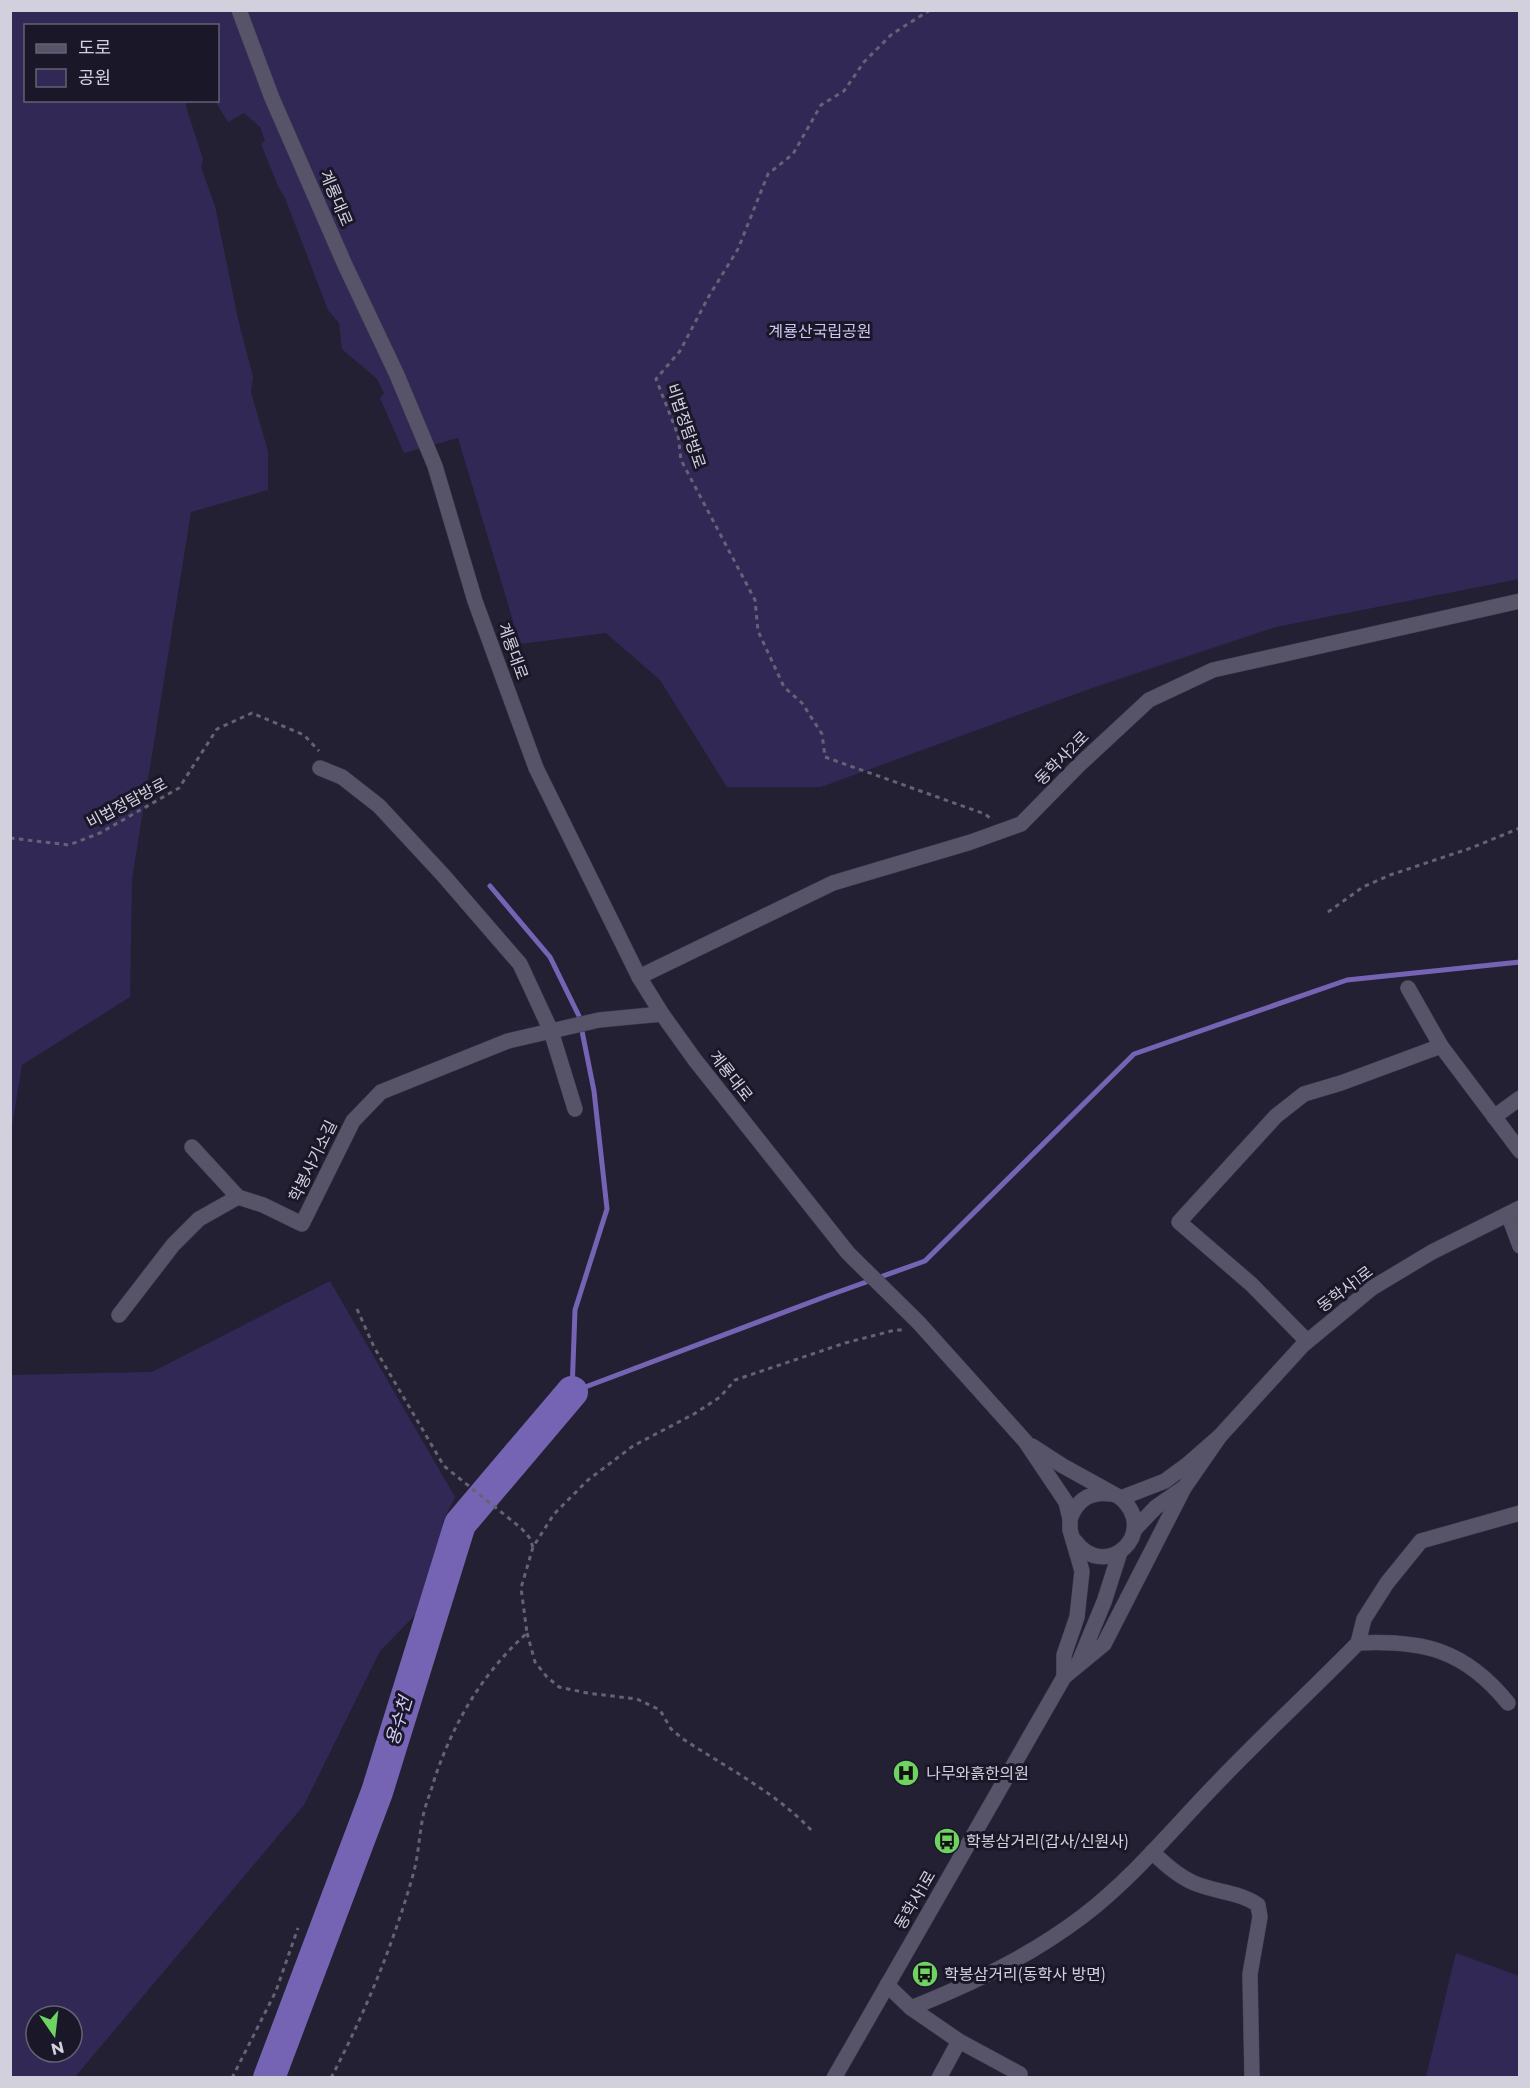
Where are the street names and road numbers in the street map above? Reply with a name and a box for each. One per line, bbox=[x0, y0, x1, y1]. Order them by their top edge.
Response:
street label: 계룡대로 bbox=[316, 167, 356, 229]
street label: 비법정탐방로 bbox=[663, 381, 709, 471]
street label: 계룡대로 bbox=[494, 620, 532, 682]
street label: 동학사2로 bbox=[1031, 727, 1093, 789]
street label: 비법정탐방로 bbox=[84, 774, 171, 832]
street label: 계룡대로 bbox=[705, 1047, 757, 1105]
street label: 학봉사기소길 bbox=[285, 1117, 341, 1205]
street label: 동학사1로 bbox=[1313, 1262, 1377, 1316]
street label: 동학사1로 bbox=[891, 1867, 940, 1933]

